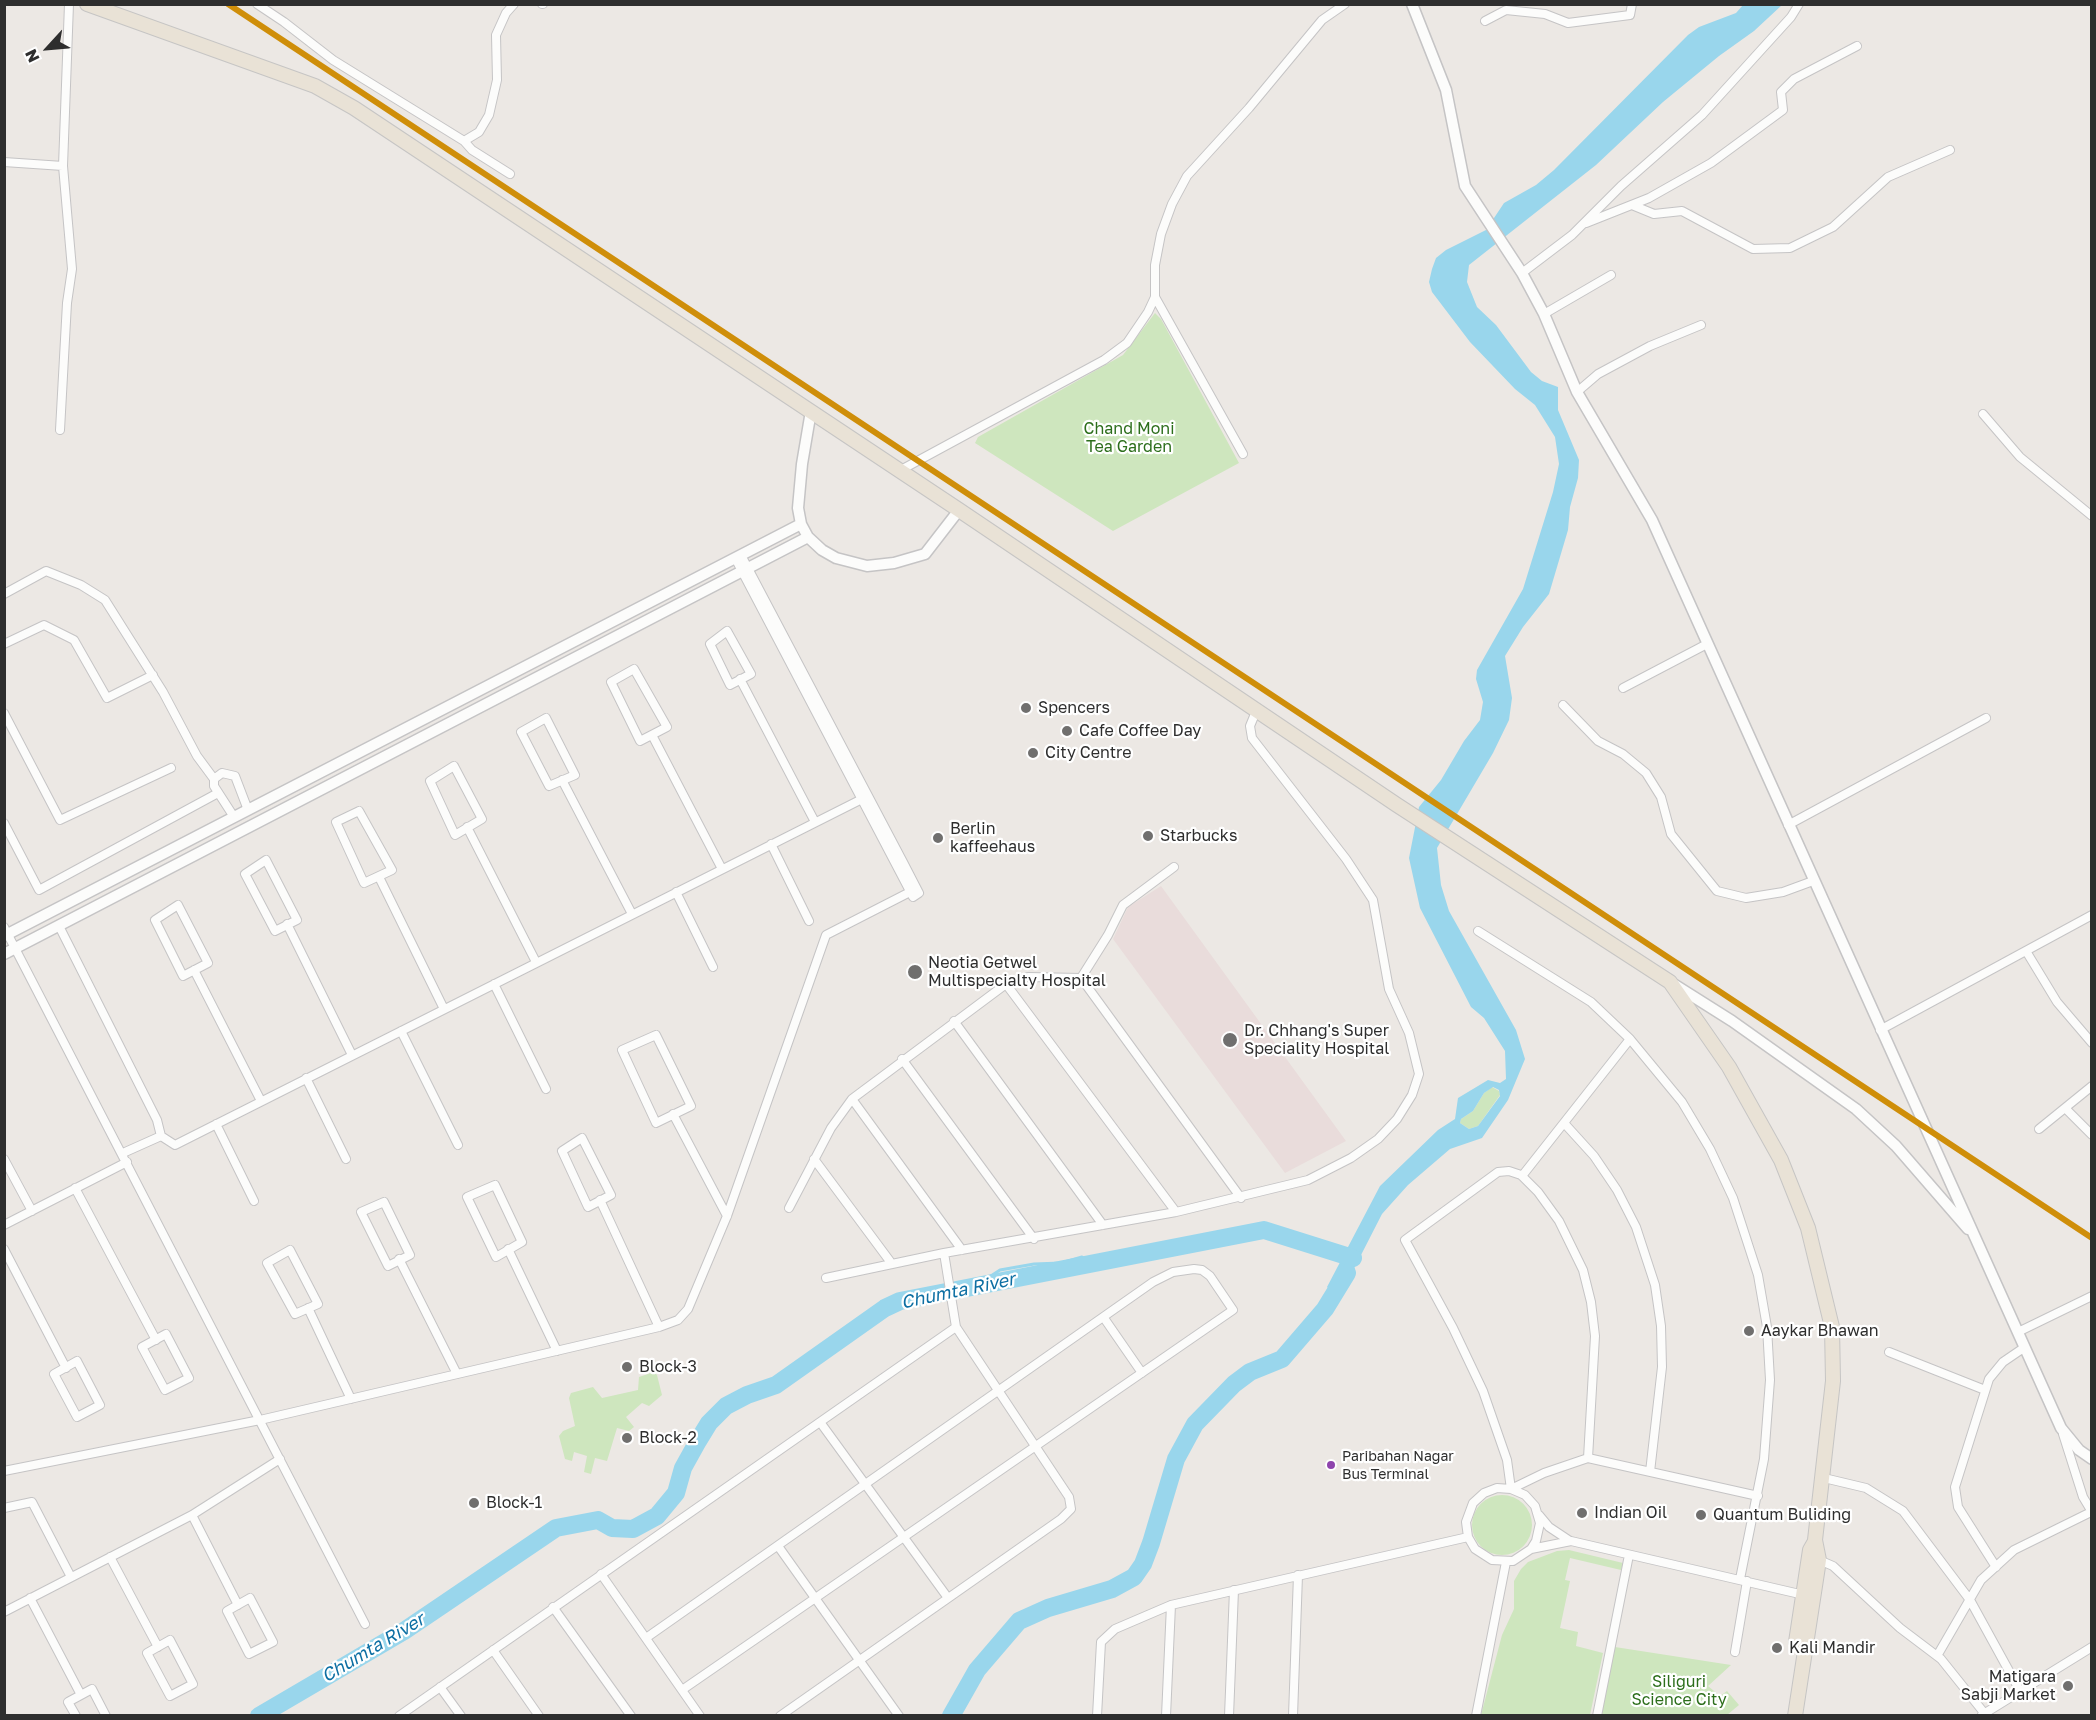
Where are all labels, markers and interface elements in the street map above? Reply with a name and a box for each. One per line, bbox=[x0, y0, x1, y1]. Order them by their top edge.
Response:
north arrow bbox=[18, 18, 78, 78]
text: N bbox=[20, 46, 43, 66]
park label: Chand Moni Tea Garden bbox=[1084, 419, 1174, 457]
place label: Spencers bbox=[1038, 698, 1110, 718]
marker: Spencers bbox=[1019, 701, 1033, 715]
place label: Cafe Coffee Day bbox=[1079, 721, 1201, 741]
marker: Cafe Coffee Day bbox=[1060, 724, 1074, 738]
place label: City Centre bbox=[1045, 743, 1131, 763]
marker: City Centre bbox=[1026, 746, 1040, 760]
place label: Berlin kaffeehaus bbox=[950, 819, 1035, 857]
place label: Starbucks bbox=[1160, 826, 1237, 846]
marker: Starbucks bbox=[1141, 829, 1155, 843]
marker: Berlin kaffeehaus bbox=[931, 831, 945, 845]
place label: Neotia Getwel Multispecialty Hospital bbox=[928, 953, 1106, 991]
marker: Neotia Getwel Multispecialty Hospital bbox=[906, 963, 924, 981]
place label: Dr. Chhang's Super Speciality Hospital bbox=[1244, 1021, 1389, 1059]
marker: Dr. Chhang's Super Speciality Hospital bbox=[1221, 1031, 1239, 1049]
water label: Chumta River bbox=[899, 1268, 1017, 1314]
place label: Aaykar Bhawan bbox=[1761, 1321, 1879, 1341]
marker: Aaykar Bhawan bbox=[1742, 1324, 1756, 1338]
place label: Block-3 bbox=[639, 1357, 697, 1377]
marker: Block-3 bbox=[620, 1360, 634, 1374]
place label: Block-2 bbox=[639, 1428, 697, 1448]
marker: Block-2 bbox=[620, 1431, 634, 1445]
place label: Paribahan Nagar Bus Terminal bbox=[1342, 1449, 1454, 1482]
marker: Paribahan Nagar Bus Terminal bbox=[1325, 1459, 1337, 1471]
place label: Block-1 bbox=[486, 1493, 542, 1513]
marker: Block-1 bbox=[467, 1496, 481, 1510]
place label: Indian Oil bbox=[1594, 1503, 1667, 1523]
place label: Quantum Buliding bbox=[1713, 1505, 1851, 1525]
marker: Indian Oil bbox=[1575, 1506, 1589, 1520]
marker: Quantum Buliding bbox=[1694, 1508, 1708, 1522]
water label: Chumta River bbox=[318, 1609, 428, 1687]
place label: Kali Mandir bbox=[1789, 1638, 1875, 1658]
marker: Kali Mandir bbox=[1770, 1641, 1784, 1655]
place label: Matigara Sabji Market bbox=[1961, 1667, 2056, 1705]
park label: Siliguri Science City bbox=[1631, 1672, 1727, 1710]
marker: Matigara Sabji Market bbox=[2061, 1679, 2075, 1693]

